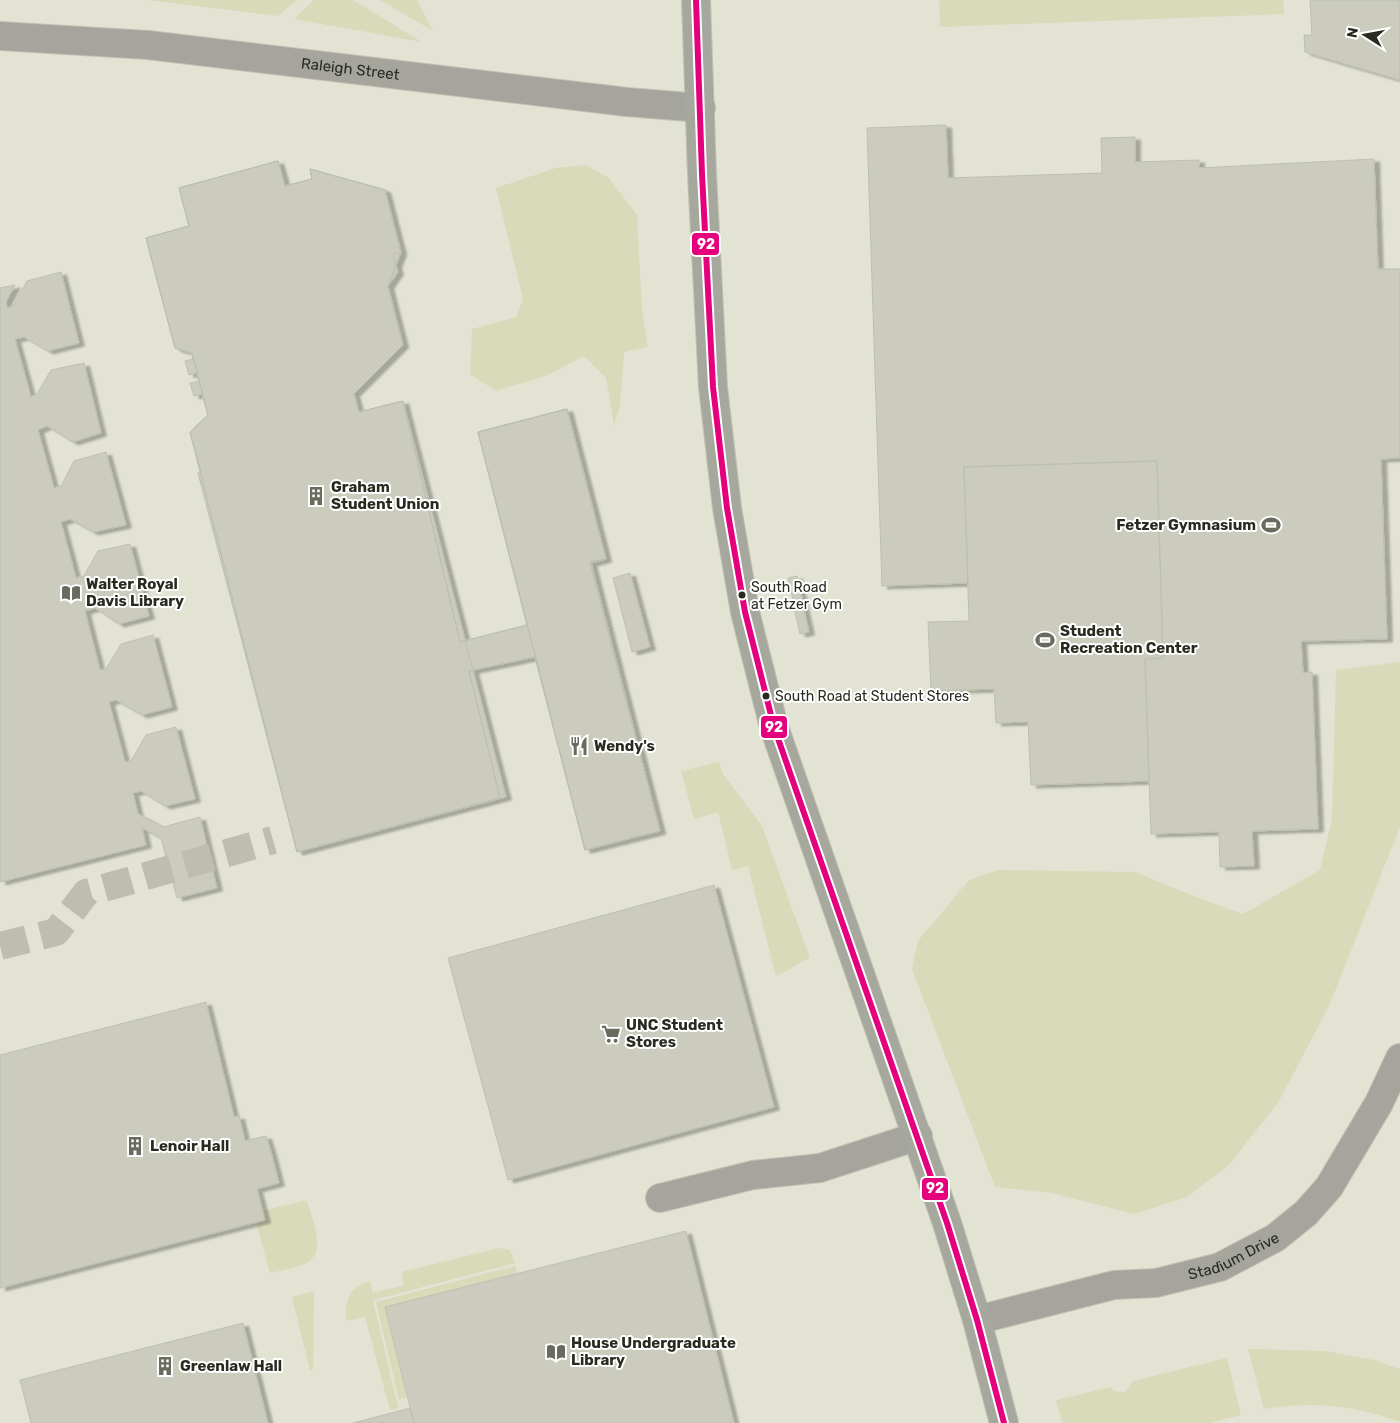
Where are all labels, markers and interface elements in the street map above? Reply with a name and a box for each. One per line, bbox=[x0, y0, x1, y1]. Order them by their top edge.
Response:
north arrow bbox=[1340, 10, 1390, 60]
text: N bbox=[1343, 26, 1362, 39]
street label: Raleigh Street bbox=[300, 54, 401, 84]
line badge: 92 bbox=[691, 232, 720, 256]
text: 92 bbox=[697, 236, 715, 253]
place label: Graham Student Union bbox=[331, 478, 439, 513]
building icon: Graham Student Union bbox=[305, 485, 327, 507]
sports icon: Fetzer Gymnasium bbox=[1260, 514, 1282, 536]
place label: Fetzer Gymnasium bbox=[1116, 516, 1256, 534]
place label: Walter Royal Davis Library bbox=[86, 575, 184, 610]
place label: South Road at Fetzer Gym bbox=[751, 579, 842, 613]
library icon: Walter Royal Davis Library bbox=[60, 582, 82, 604]
marker: South Road at Fetzer Gym bbox=[737, 590, 747, 600]
place label: Student Recreation Center bbox=[1060, 622, 1198, 657]
sports icon: Student Recreation Center bbox=[1034, 629, 1056, 651]
place label: South Road at Student Stores bbox=[775, 688, 969, 705]
marker: South Road at Student Stores bbox=[761, 691, 771, 701]
line badge: 92 bbox=[760, 715, 788, 739]
text: 92 bbox=[765, 719, 783, 736]
restaurant icon: Wendy's bbox=[568, 735, 590, 757]
place label: Wendy's bbox=[594, 737, 655, 755]
place label: UNC Student Stores bbox=[626, 1016, 723, 1051]
supermarket icon: UNC Student Stores bbox=[600, 1023, 622, 1045]
building icon: Lenoir Hall bbox=[124, 1135, 146, 1157]
place label: Lenoir Hall bbox=[150, 1137, 229, 1155]
line badge: 92 bbox=[921, 1177, 949, 1201]
text: 92 bbox=[926, 1180, 944, 1197]
street label: Stadium Drive bbox=[1186, 1228, 1282, 1284]
place label: House Undergraduate Library bbox=[571, 1334, 736, 1369]
library icon: House Undergraduate Library bbox=[545, 1341, 567, 1363]
building icon: Greenlaw Hall bbox=[154, 1355, 176, 1377]
place label: Greenlaw Hall bbox=[180, 1357, 282, 1375]

